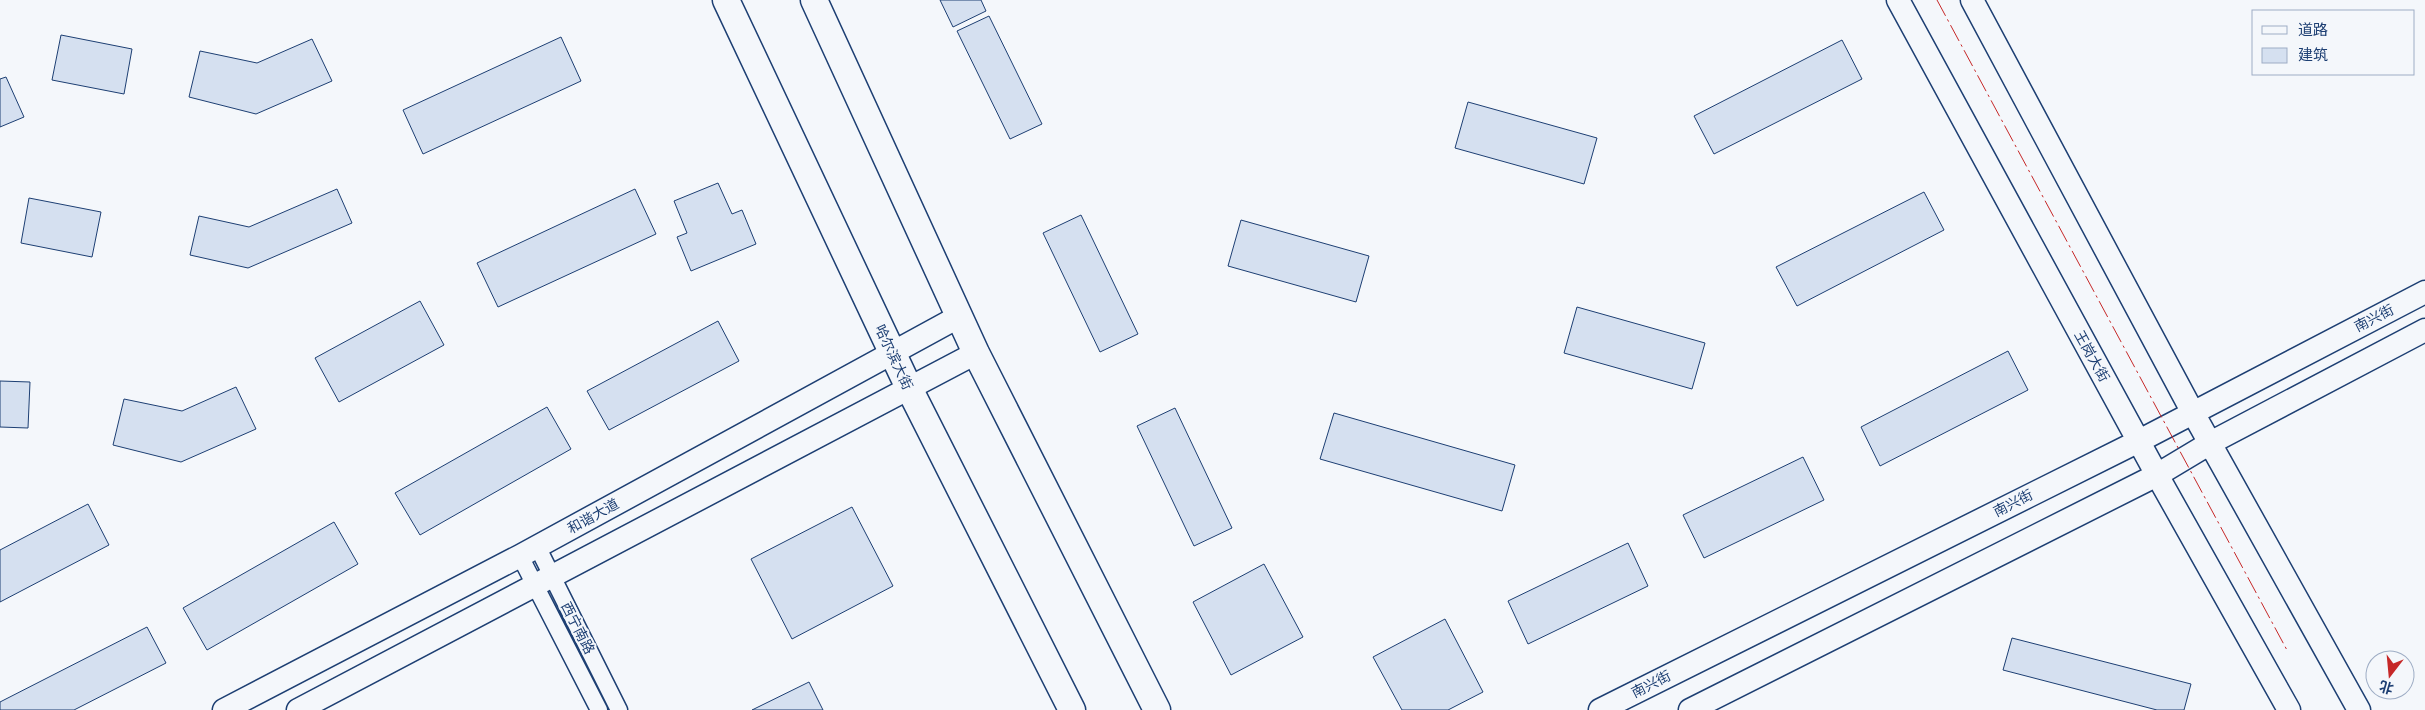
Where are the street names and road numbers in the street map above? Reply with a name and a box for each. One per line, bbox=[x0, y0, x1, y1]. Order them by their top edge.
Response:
street label: 南兴街 bbox=[2352, 302, 2396, 335]
street label: 哈尔滨大街 bbox=[872, 322, 915, 392]
street label: 王岗大街 bbox=[2071, 328, 2112, 384]
street label: 南兴街 bbox=[1991, 487, 2035, 520]
street label: 和谐大道 bbox=[565, 495, 621, 537]
street label: 西宁南路 bbox=[558, 599, 598, 657]
street label: 南兴街 bbox=[1629, 668, 1673, 701]

